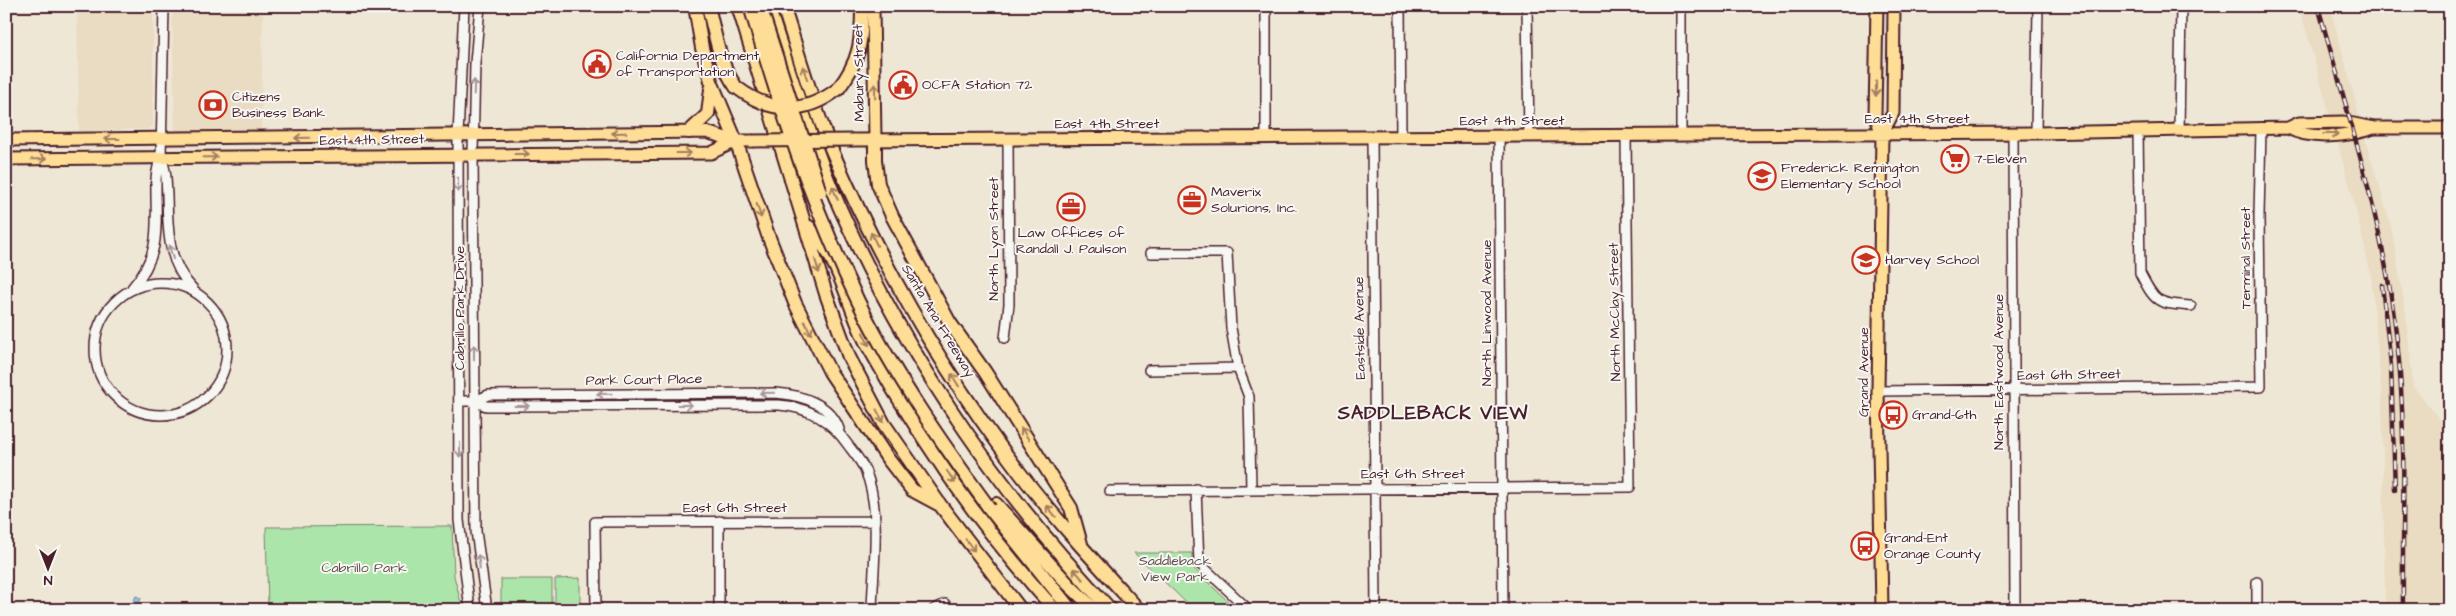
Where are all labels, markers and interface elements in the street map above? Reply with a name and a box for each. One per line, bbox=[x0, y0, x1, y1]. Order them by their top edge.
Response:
street label: Mabury Street bbox=[848, 24, 870, 122]
place label: California Department of Transportation bbox=[616, 46, 760, 82]
public building icon: California Department of Transportation bbox=[582, 49, 612, 79]
one-way arrow bbox=[800, 66, 809, 81]
public building icon: OCFA Station 72 bbox=[888, 70, 918, 100]
place label: OCFA Station 72 bbox=[922, 75, 1032, 95]
one-way arrow bbox=[469, 79, 479, 96]
one-way arrow bbox=[1871, 81, 1881, 97]
one-way arrow bbox=[870, 83, 879, 99]
place label: Citizens Business Bank bbox=[232, 87, 326, 123]
bank icon: Citizens Business Bank bbox=[198, 90, 228, 120]
street label: East 4th Street bbox=[1865, 109, 1970, 129]
street label: East 4th Street bbox=[1460, 111, 1565, 131]
street label: East 4th Street bbox=[1055, 114, 1160, 134]
street label: East 4th Street bbox=[320, 129, 425, 151]
one-way arrow bbox=[611, 129, 627, 138]
one-way arrow bbox=[2322, 129, 2339, 139]
one-way arrow bbox=[294, 133, 310, 143]
one-way arrow bbox=[104, 134, 120, 144]
supermarket icon: 7-Eleven bbox=[1940, 144, 1970, 174]
one-way arrow bbox=[676, 148, 692, 158]
one-way arrow bbox=[513, 149, 529, 159]
place label: 7-Eleven bbox=[1974, 149, 2027, 169]
one-way arrow bbox=[201, 152, 217, 162]
one-way arrow bbox=[31, 154, 47, 163]
place label: Frederick Remington Elementary School bbox=[1781, 158, 1919, 194]
school or university icon: Frederick Remington Elementary School bbox=[1747, 161, 1777, 191]
one-way arrow bbox=[453, 176, 463, 193]
street label: North Lyon Street bbox=[984, 177, 1004, 301]
place label: Maverix Solurions, Inc. bbox=[1211, 182, 1297, 218]
one-way arrow bbox=[829, 185, 838, 200]
office icon: Maverix Solurions, Inc. bbox=[1177, 185, 1207, 215]
office icon: Law Offices of Randall J. Paulson bbox=[1056, 192, 1086, 222]
one-way arrow bbox=[755, 202, 765, 218]
street label: Terminal Street bbox=[2236, 207, 2256, 309]
place label: Law Offices of Randall J. Paulson bbox=[1016, 223, 1126, 259]
one-way arrow bbox=[869, 232, 878, 247]
street label: North Linwood Avenue bbox=[1477, 239, 1497, 386]
street label: North McClay Street bbox=[1604, 242, 1626, 382]
one-way arrow bbox=[166, 245, 175, 261]
street label: Cabrillo Park Drive bbox=[450, 245, 470, 370]
school or university icon: Harvey School bbox=[1851, 245, 1881, 275]
place label: Harvey School bbox=[1885, 250, 1979, 270]
one-way arrow bbox=[813, 257, 823, 273]
street label: Santa Ana Freeway bbox=[896, 261, 980, 382]
street label: Eastside Avenue bbox=[1349, 276, 1371, 380]
street label: North Eastwood Avenue bbox=[1989, 294, 2009, 450]
one-way arrow bbox=[804, 320, 813, 335]
street label: Grand Avenue bbox=[1854, 327, 1874, 417]
one-way arrow bbox=[861, 331, 871, 346]
one-way arrow bbox=[469, 344, 479, 360]
street label: East 6th Street bbox=[2017, 364, 2121, 386]
street label: Park Court Place bbox=[586, 369, 703, 391]
one-way arrow bbox=[950, 373, 960, 387]
one-way arrow bbox=[759, 388, 776, 398]
one-way arrow bbox=[597, 389, 613, 399]
one-way arrow bbox=[676, 400, 693, 410]
district label: SADDLEBACK VIEW bbox=[1337, 400, 1528, 427]
bus stop icon: Grand-6th bbox=[1878, 400, 1908, 430]
one-way arrow bbox=[514, 401, 530, 411]
place label: Grand-6th bbox=[1912, 405, 1977, 425]
one-way arrow bbox=[875, 408, 885, 423]
one-way arrow bbox=[1020, 427, 1030, 441]
one-way arrow bbox=[455, 442, 464, 458]
street label: East 6th Street bbox=[1361, 464, 1465, 484]
one-way arrow bbox=[946, 470, 956, 484]
street label: East 6th Street bbox=[683, 498, 787, 518]
one-way arrow bbox=[1046, 504, 1057, 517]
place label: Grand-Ent Orange County bbox=[1884, 528, 1981, 564]
bus stop icon: Grand-Ent Orange County bbox=[1850, 531, 1880, 561]
one-way arrow bbox=[965, 538, 975, 552]
north arrow bbox=[22, 544, 72, 594]
park label: Saddleback View Park bbox=[1139, 551, 1212, 587]
one-way arrow bbox=[474, 554, 484, 570]
park label: Cabrillo Park bbox=[322, 558, 407, 578]
one-way arrow bbox=[1072, 567, 1084, 580]
text: N bbox=[43, 570, 52, 590]

